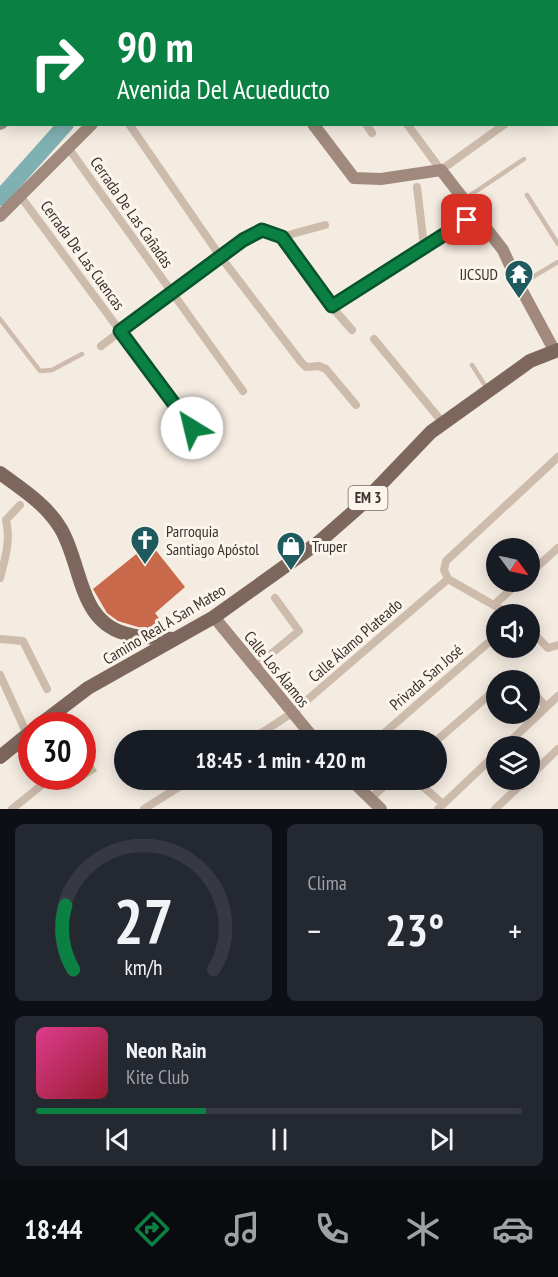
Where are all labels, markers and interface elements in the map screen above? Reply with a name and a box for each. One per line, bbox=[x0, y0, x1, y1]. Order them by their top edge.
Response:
text: 90 m bbox=[117, 19, 194, 74]
icon: right bbox=[18, 24, 96, 102]
text: Avenida Del Acueducto bbox=[117, 72, 330, 106]
street label: Cerrada De Las Cañadas bbox=[86, 153, 178, 271]
pin bbox=[441, 194, 492, 245]
street label: Cerrada De Las Cuencas bbox=[37, 196, 129, 314]
icon: arrive bbox=[450, 203, 483, 236]
temple icon: IJCSUD bbox=[503, 258, 535, 300]
place label: IJCSUD bbox=[460, 264, 498, 284]
position arrow bbox=[160, 396, 224, 460]
road number: EM 3 bbox=[348, 486, 388, 510]
place label: Parroquia Santiago Apóstol bbox=[166, 521, 259, 559]
church icon: Parroquia Santiago Apóstol bbox=[129, 524, 161, 566]
shop icon: Truper bbox=[275, 530, 307, 572]
place label: Truper bbox=[312, 536, 348, 556]
north arrow bbox=[486, 538, 540, 592]
map controls bbox=[486, 538, 540, 790]
street label: Camino Real A San Mateo bbox=[99, 579, 229, 669]
street label: Calle Álamo Plateado bbox=[304, 594, 406, 686]
button: sound bbox=[486, 604, 540, 658]
street label: Calle Los Álamos bbox=[240, 627, 314, 711]
street label: Privada San José bbox=[385, 640, 467, 714]
button: search bbox=[486, 670, 540, 724]
speed limit sign: 30 bbox=[18, 712, 96, 790]
button: layers bbox=[486, 736, 540, 790]
text: 18:45 · 1 min · 420 m bbox=[195, 746, 366, 774]
text: Clima bbox=[308, 870, 347, 896]
text: 27 bbox=[113, 880, 173, 961]
text: 23° bbox=[385, 900, 444, 958]
text: − bbox=[308, 909, 321, 952]
text: + bbox=[508, 909, 522, 952]
text: km/h bbox=[124, 953, 162, 981]
text: Neon Rain bbox=[126, 1036, 206, 1064]
text: Kite Club bbox=[126, 1064, 189, 1090]
icon: previous bbox=[101, 1123, 134, 1156]
icon: pause bbox=[263, 1123, 296, 1156]
icon: next bbox=[425, 1123, 458, 1156]
icon: directions bbox=[131, 1208, 173, 1250]
icon: music bbox=[221, 1208, 263, 1250]
icon: phone bbox=[311, 1208, 353, 1250]
icon: climate bbox=[402, 1208, 444, 1250]
icon: car bbox=[492, 1208, 534, 1250]
text: 18:44 bbox=[24, 1212, 83, 1246]

